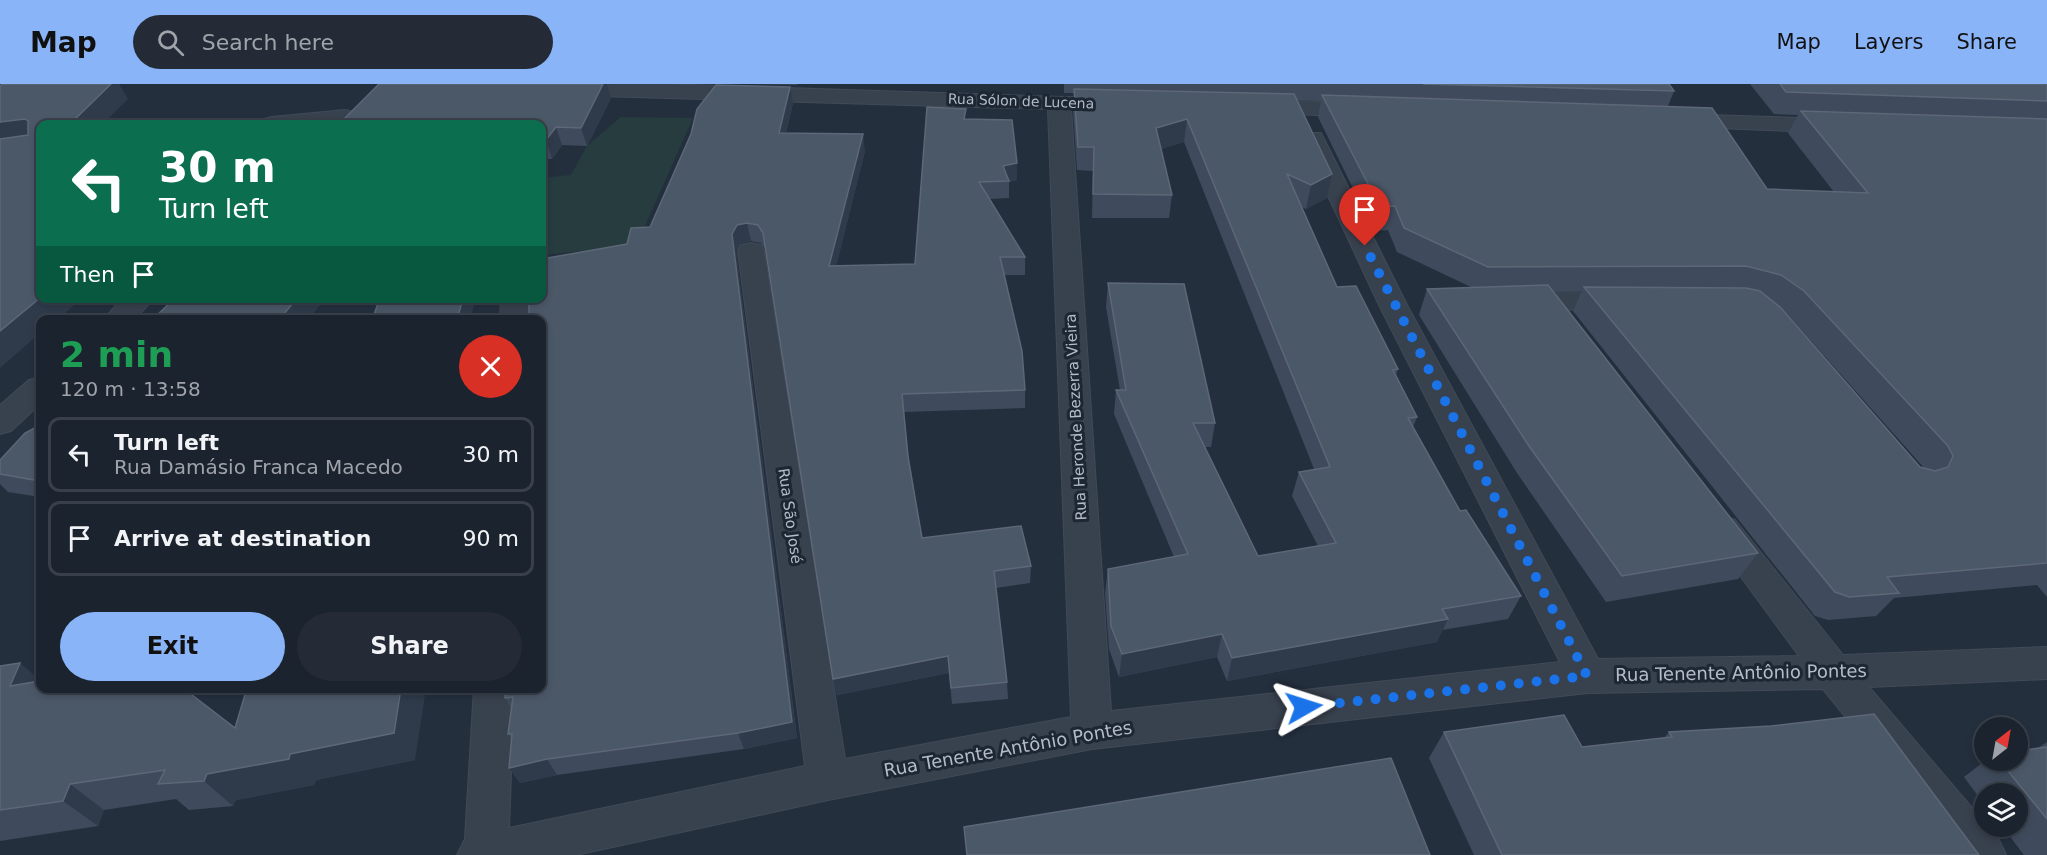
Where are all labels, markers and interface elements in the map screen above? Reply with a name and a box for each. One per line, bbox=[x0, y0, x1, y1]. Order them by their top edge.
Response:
search box bbox=[133, 15, 553, 69]
text: Map bbox=[30, 26, 97, 59]
icon: search bbox=[154, 26, 187, 59]
text: Search here bbox=[202, 30, 334, 55]
text: Map bbox=[1777, 30, 1821, 54]
text: Layers bbox=[1854, 30, 1923, 54]
text: Share bbox=[1956, 30, 2017, 54]
street label: Rua Sólon de Lucena bbox=[948, 90, 1094, 112]
text: 30 m bbox=[159, 143, 276, 192]
icon: left bbox=[60, 144, 138, 222]
pin bbox=[1339, 184, 1390, 246]
text: Turn left bbox=[159, 193, 269, 224]
icon: arrive bbox=[1348, 193, 1381, 226]
icon: arrive bbox=[127, 258, 160, 291]
text: Then bbox=[60, 262, 115, 287]
street label: Rua Heronde Bezerra Vieira bbox=[1062, 313, 1090, 521]
text: 2 min bbox=[60, 334, 173, 375]
button: close bbox=[459, 335, 522, 398]
text: 120 m · 13:58 bbox=[60, 377, 201, 401]
text: Turn left bbox=[114, 430, 219, 455]
icon: left bbox=[63, 438, 96, 471]
text: 30 m bbox=[463, 442, 519, 467]
text: Rua Damásio Franca Macedo bbox=[114, 455, 403, 479]
street label: Rua São José bbox=[774, 467, 806, 565]
icon: arrive bbox=[63, 522, 96, 555]
text: Arrive at destination bbox=[114, 526, 371, 551]
text: 90 m bbox=[463, 526, 519, 551]
button: Exit bbox=[60, 612, 285, 681]
button: Share bbox=[297, 612, 522, 681]
street label: Rua Tenente Antônio Pontes bbox=[1615, 660, 1867, 685]
position arrow bbox=[1272, 675, 1336, 739]
street label: Rua Tenente Antônio Pontes bbox=[882, 716, 1134, 781]
north arrow bbox=[1974, 717, 2028, 771]
map controls bbox=[1974, 717, 2028, 837]
button: layers bbox=[1974, 783, 2028, 837]

